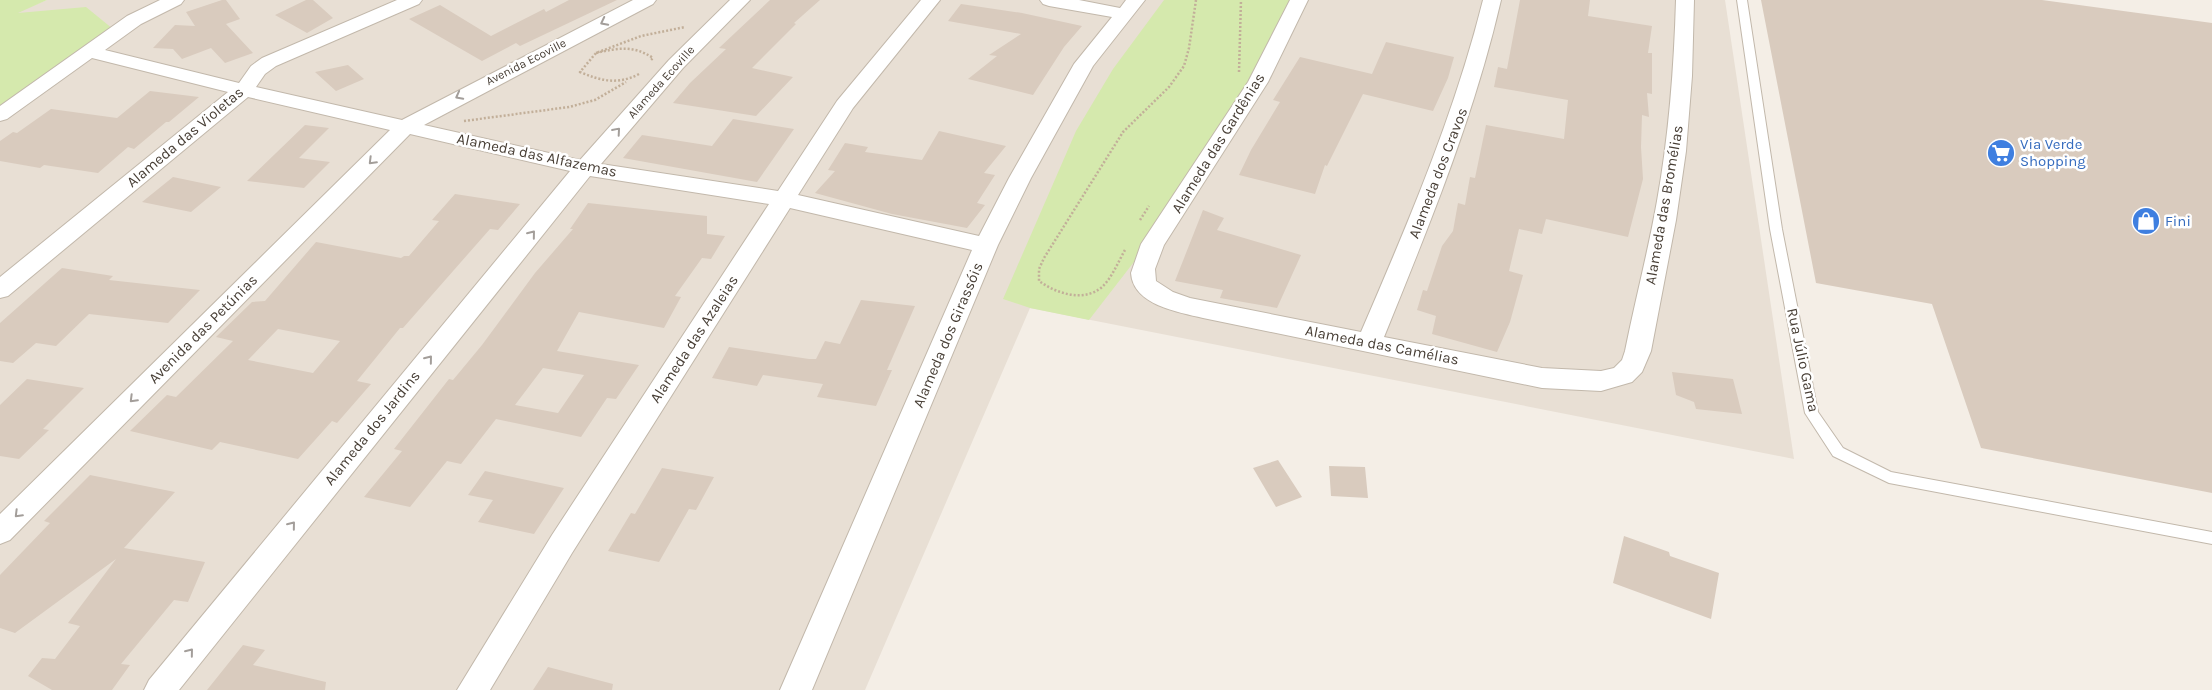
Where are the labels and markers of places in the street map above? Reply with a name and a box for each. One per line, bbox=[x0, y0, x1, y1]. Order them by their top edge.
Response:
place label: Via Verde Shopping bbox=[2020, 135, 2086, 170]
supermarket icon: Via Verde Shopping bbox=[1986, 138, 2016, 168]
shop icon: Fini bbox=[2131, 206, 2161, 236]
place label: Fini bbox=[2165, 212, 2191, 230]

